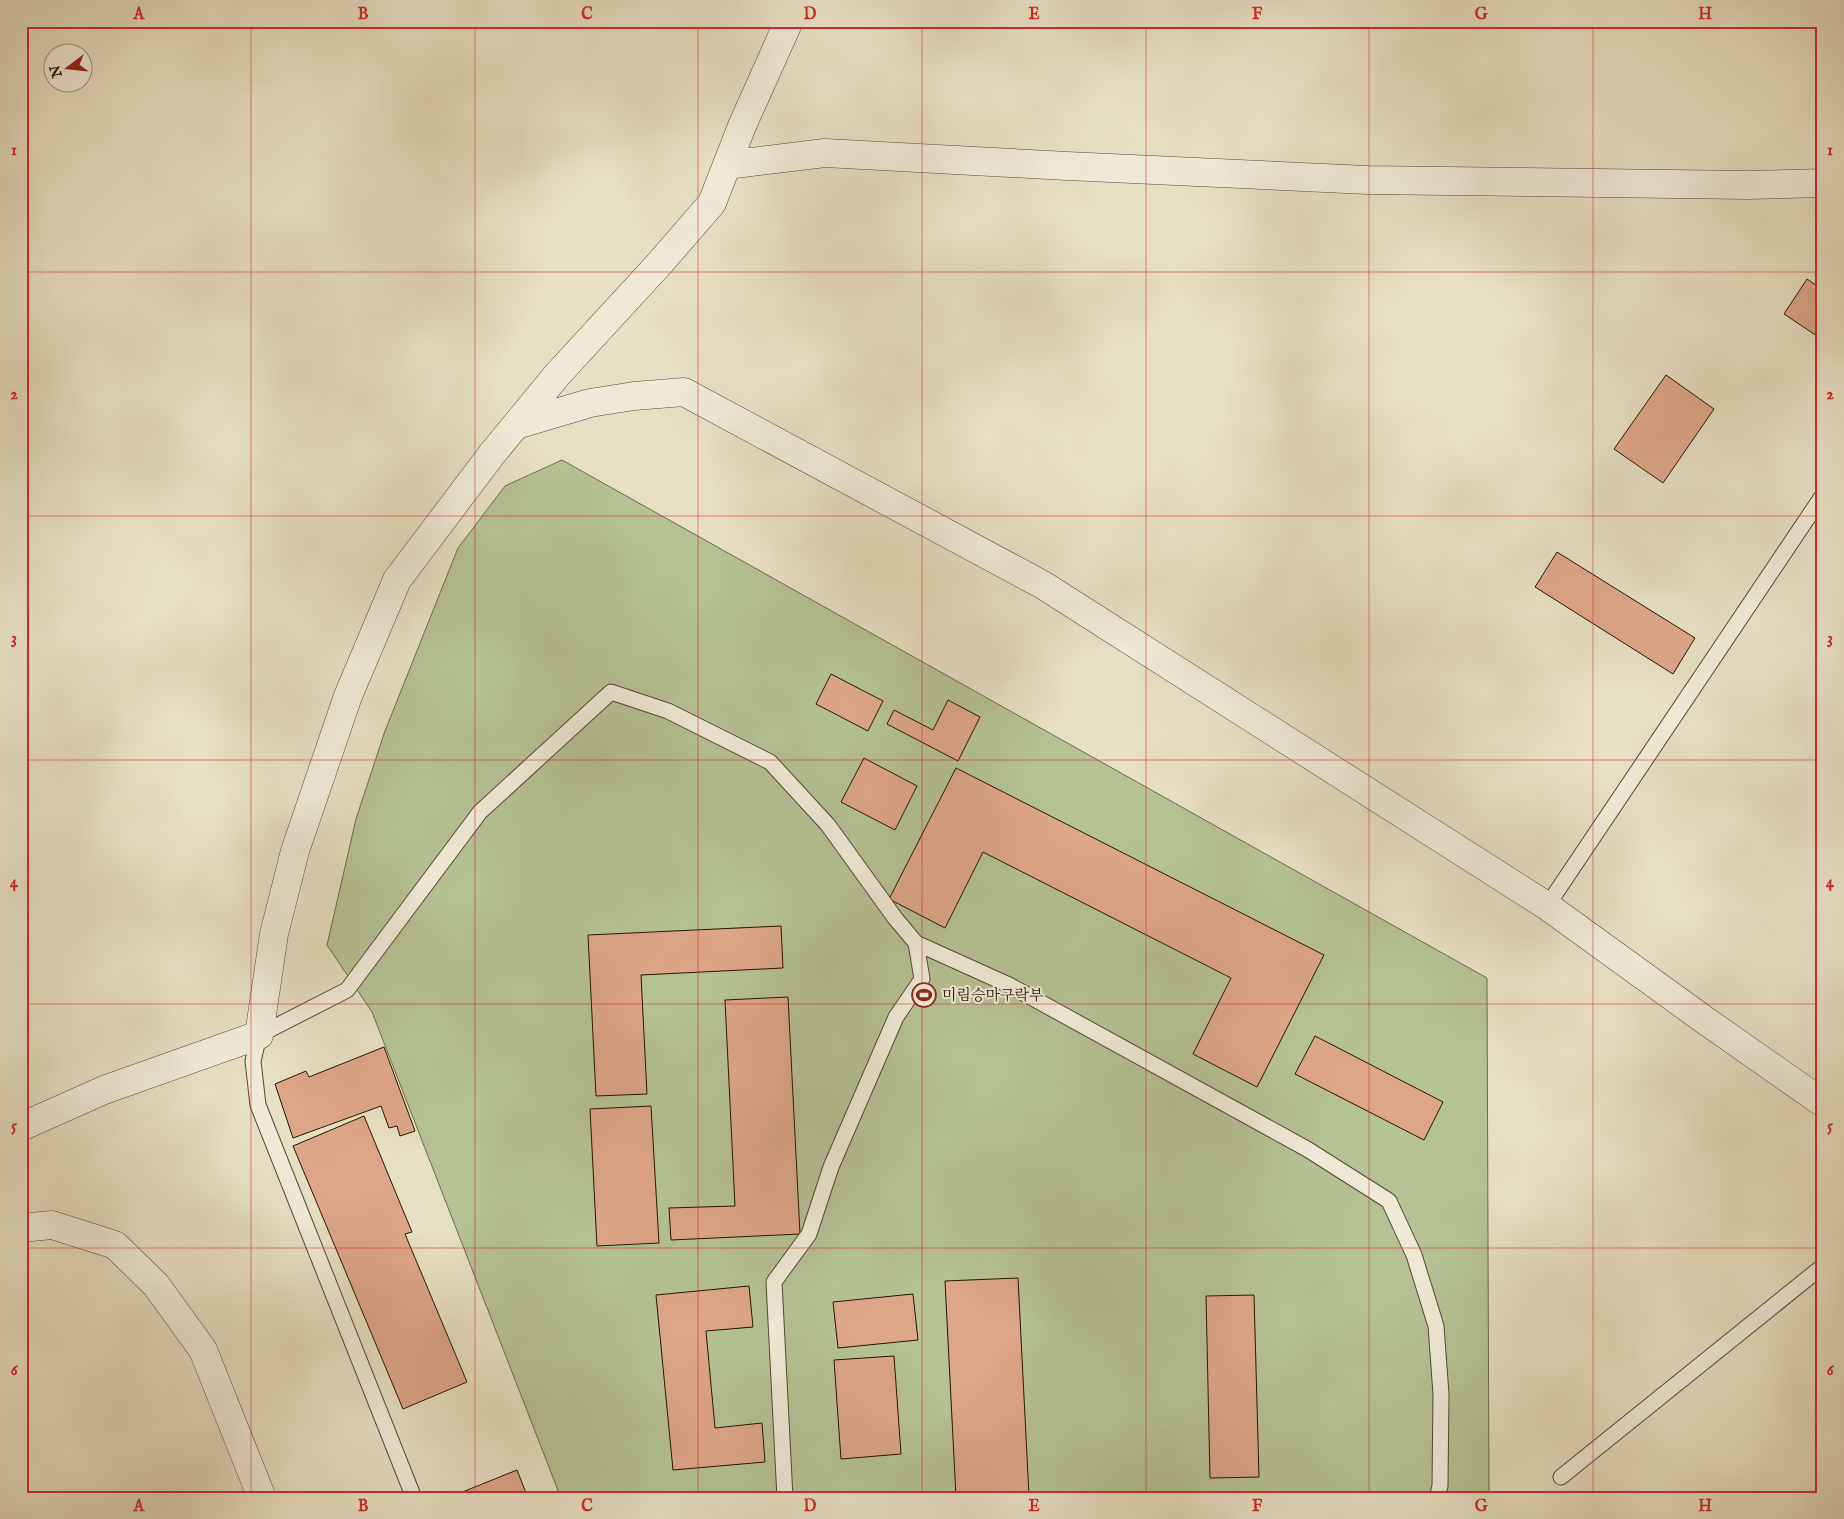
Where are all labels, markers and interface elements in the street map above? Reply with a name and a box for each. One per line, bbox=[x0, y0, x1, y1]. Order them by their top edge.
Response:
text: A bbox=[133, 5, 146, 25]
text: B bbox=[358, 5, 369, 25]
text: C bbox=[581, 5, 593, 25]
text: D bbox=[804, 5, 817, 25]
text: E bbox=[1028, 5, 1040, 25]
text: F bbox=[1252, 5, 1263, 25]
text: G bbox=[1475, 5, 1488, 25]
text: H bbox=[1698, 5, 1712, 25]
north arrow bbox=[42, 42, 92, 92]
text: N bbox=[46, 63, 67, 81]
text: 1 bbox=[11, 141, 17, 161]
text: 1 bbox=[1827, 141, 1833, 161]
text: 2 bbox=[10, 385, 18, 405]
text: 2 bbox=[1826, 385, 1834, 405]
text: 3 bbox=[11, 629, 17, 649]
text: 3 bbox=[1827, 629, 1833, 649]
text: 4 bbox=[10, 873, 19, 893]
text: 4 bbox=[1826, 873, 1835, 893]
sports icon: 미림승마구락부 bbox=[911, 982, 937, 1008]
place label: 미림승마구락부 bbox=[942, 986, 1044, 1005]
text: 5 bbox=[11, 1117, 17, 1137]
text: 5 bbox=[1827, 1117, 1833, 1137]
text: 6 bbox=[11, 1361, 19, 1381]
text: 6 bbox=[1827, 1361, 1835, 1381]
text: A bbox=[133, 1497, 146, 1517]
text: B bbox=[358, 1497, 369, 1517]
text: C bbox=[581, 1497, 593, 1517]
text: D bbox=[804, 1497, 817, 1517]
text: E bbox=[1028, 1497, 1040, 1517]
text: F bbox=[1252, 1497, 1263, 1517]
text: G bbox=[1475, 1497, 1488, 1517]
text: H bbox=[1698, 1497, 1712, 1517]

